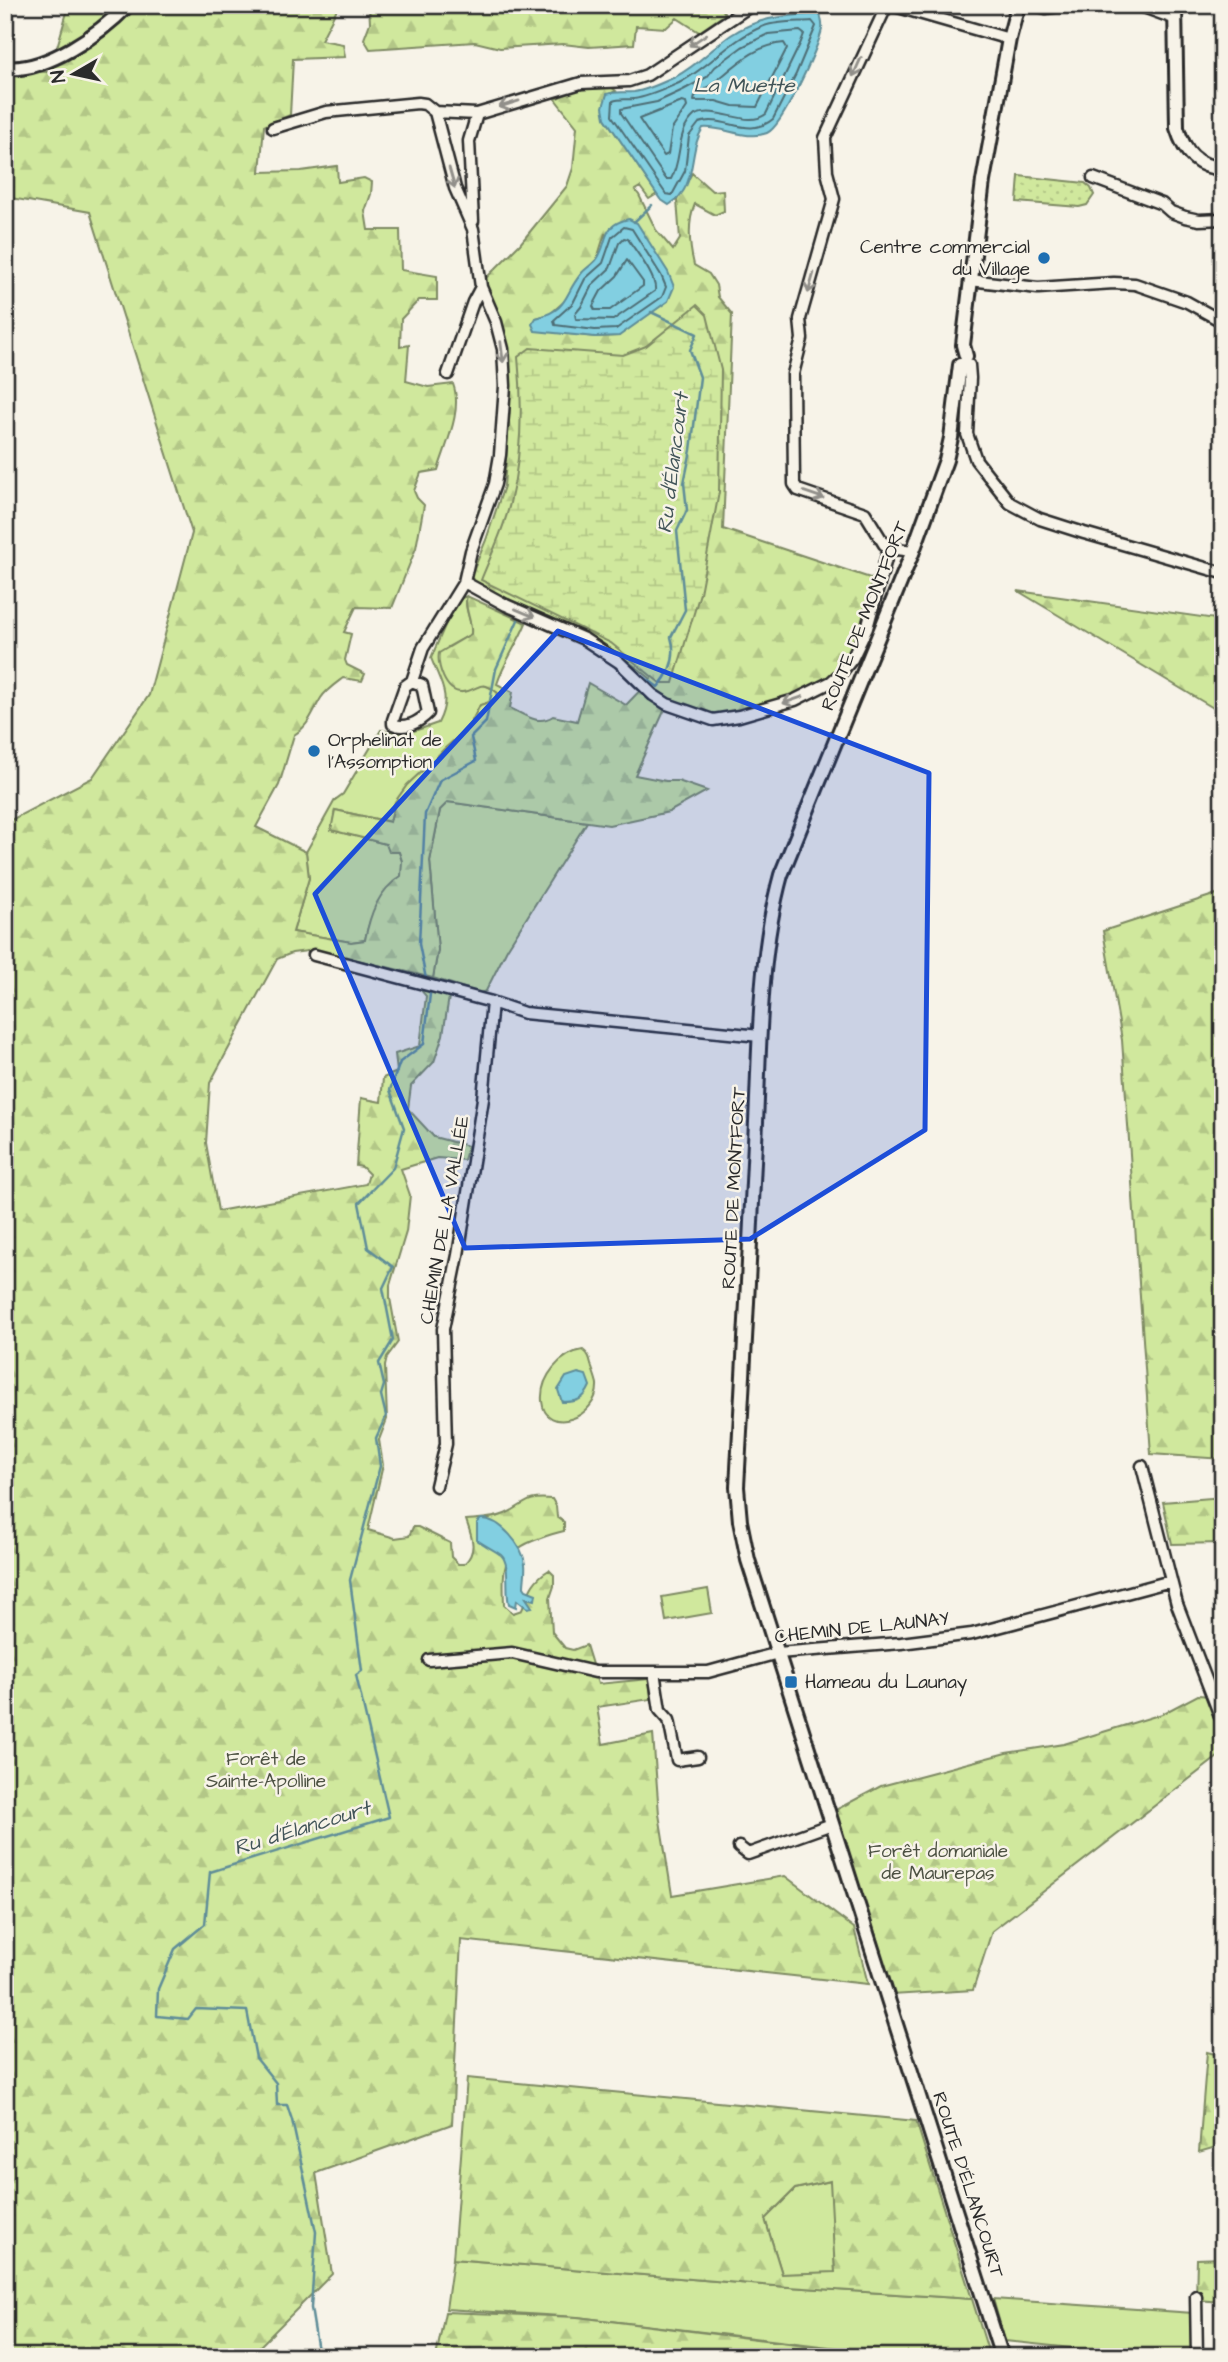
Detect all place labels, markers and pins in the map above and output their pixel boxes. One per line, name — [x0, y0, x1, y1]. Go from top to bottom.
place label: Centre commercial du Village — [860, 234, 1030, 284]
marker: Centre commercial du Village — [1036, 250, 1052, 266]
place label: Orphelinat de l'Assomption — [328, 727, 442, 776]
marker: Orphelinat de l'Assomption — [306, 743, 322, 759]
place label: Hameau du Launay — [805, 1669, 968, 1697]
marker: Hameau du Launay — [783, 1674, 799, 1690]

